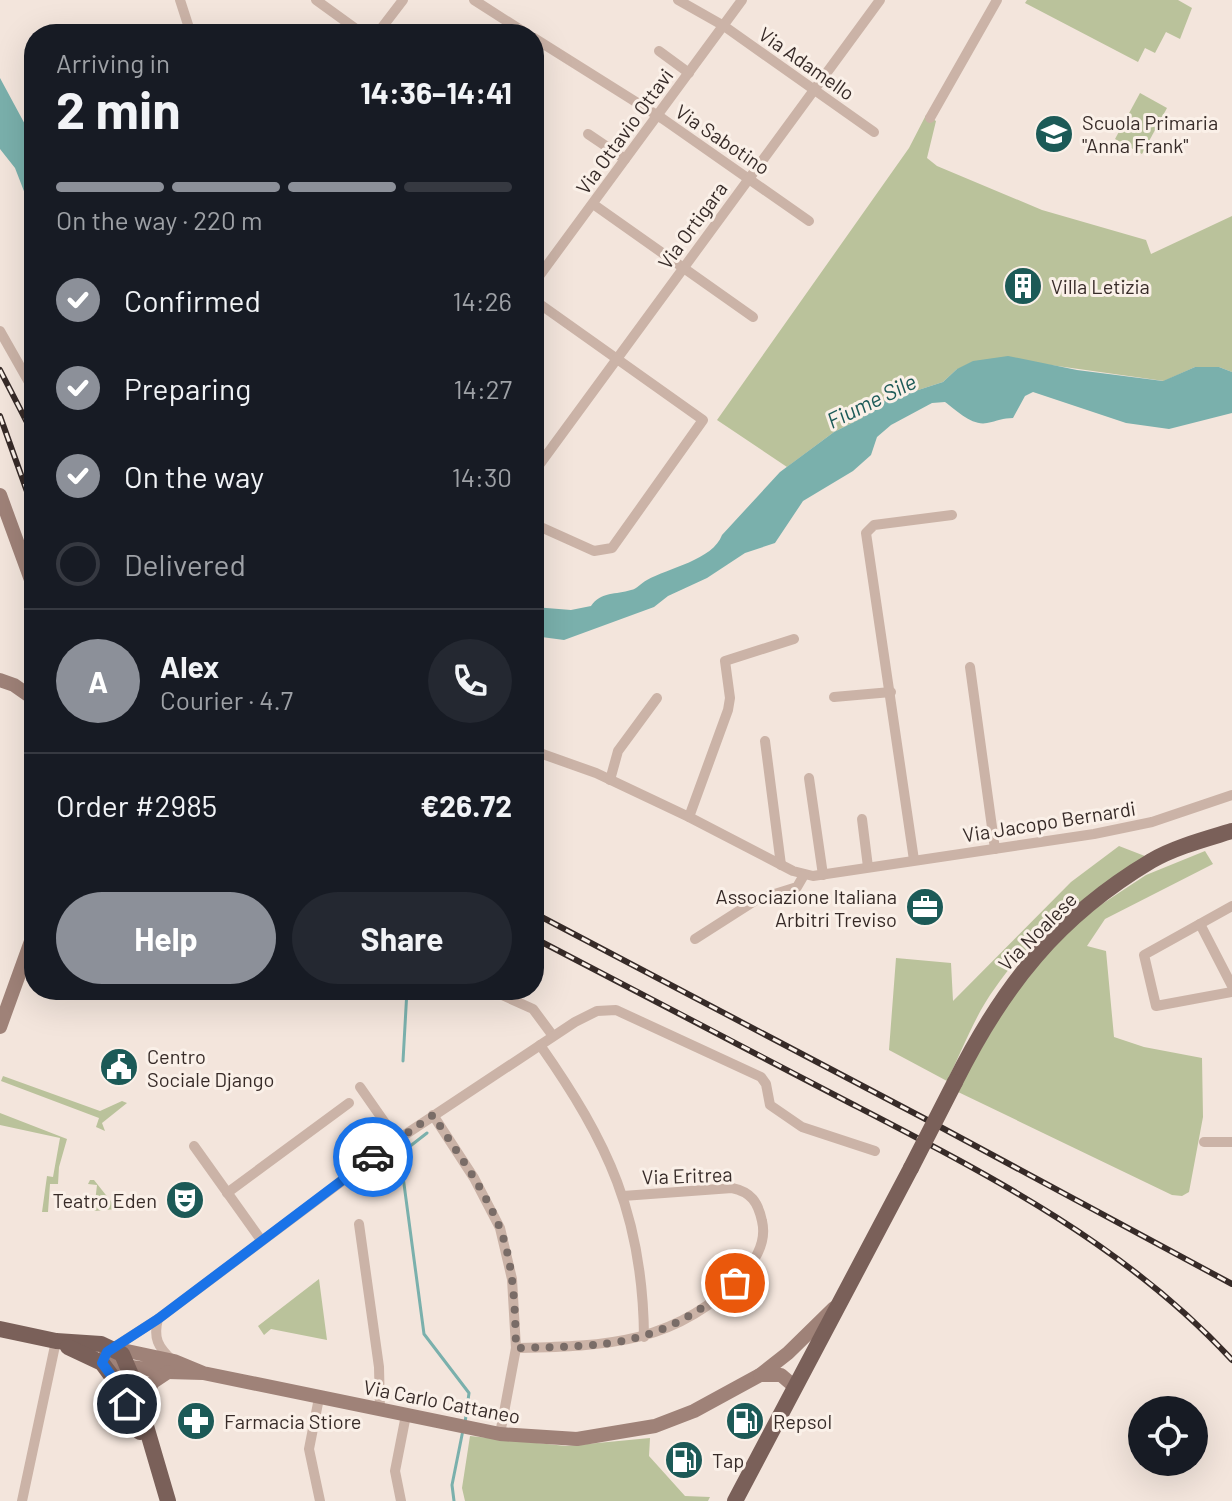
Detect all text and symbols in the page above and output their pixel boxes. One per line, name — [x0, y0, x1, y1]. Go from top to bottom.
street label: Via Adamello — [755, 21, 859, 105]
text: Arriving in — [56, 47, 170, 78]
street label: Via Ottavio Ottavi — [570, 64, 678, 198]
text: 14:36–14:41 — [360, 74, 512, 110]
text: 2 min — [56, 77, 181, 139]
street label: Via Sabotino — [671, 99, 775, 179]
place label: Scuola Primaria "Anna Frank" — [1082, 110, 1218, 157]
school or university icon: Scuola Primaria "Anna Frank" — [1033, 113, 1075, 155]
street label: Via Ortigara — [652, 177, 732, 273]
text: On the way · 220 m — [56, 204, 262, 235]
building icon: Villa Letizia — [1002, 265, 1044, 307]
place label: Villa Letizia — [1051, 274, 1150, 298]
icon: check — [56, 278, 100, 322]
text: Confirmed — [124, 282, 261, 318]
text: 14:26 — [452, 285, 512, 316]
icon: check — [56, 366, 100, 410]
water label: Fiume Sile — [822, 367, 920, 433]
text: Preparing — [124, 370, 251, 406]
text: 14:27 — [454, 373, 512, 404]
icon: check — [56, 454, 100, 498]
text: On the way — [124, 458, 264, 494]
text: 14:30 — [452, 461, 512, 492]
text: Delivered — [124, 546, 246, 582]
button: phone — [428, 639, 512, 723]
text: Alex — [160, 648, 219, 684]
text: A — [88, 663, 108, 699]
text: Courier · 4.7 — [160, 684, 293, 715]
text: Order #2985 — [56, 787, 217, 823]
text: €26.72 — [420, 787, 512, 823]
street label: Via Jacopo Bernardi — [961, 795, 1137, 847]
place label: Associazione Italiana Arbitri Treviso — [716, 884, 897, 931]
office icon: Associazione Italiana Arbitri Treviso — [904, 886, 946, 928]
street label: Via Noalese — [993, 887, 1081, 975]
button: Help — [56, 892, 276, 984]
button: Share — [292, 892, 512, 984]
place label: Centro Sociale Django — [147, 1044, 274, 1091]
public building icon: Centro Sociale Django — [98, 1046, 140, 1088]
courier — [333, 1117, 413, 1197]
icon: car — [351, 1135, 395, 1179]
street label: Via Eritrea — [641, 1161, 733, 1189]
theatre icon: Teatro Eden — [164, 1179, 206, 1221]
place label: Teatro Eden — [53, 1188, 157, 1212]
pin — [701, 1249, 769, 1317]
icon: bag — [713, 1261, 757, 1305]
pin — [93, 1370, 161, 1438]
street label: Via Carlo Cattaneo — [362, 1374, 522, 1428]
icon: home — [105, 1382, 149, 1426]
map controls — [1128, 1396, 1208, 1476]
button: locate — [1128, 1396, 1208, 1476]
pharmacy icon: Farmacia Stiore — [175, 1400, 217, 1442]
fuel station icon: Repsol — [724, 1400, 766, 1442]
place label: Farmacia Stiore — [224, 1409, 362, 1433]
place label: Repsol — [773, 1409, 832, 1433]
fuel station icon: Tap — [663, 1439, 705, 1481]
place label: Tap — [712, 1448, 744, 1472]

